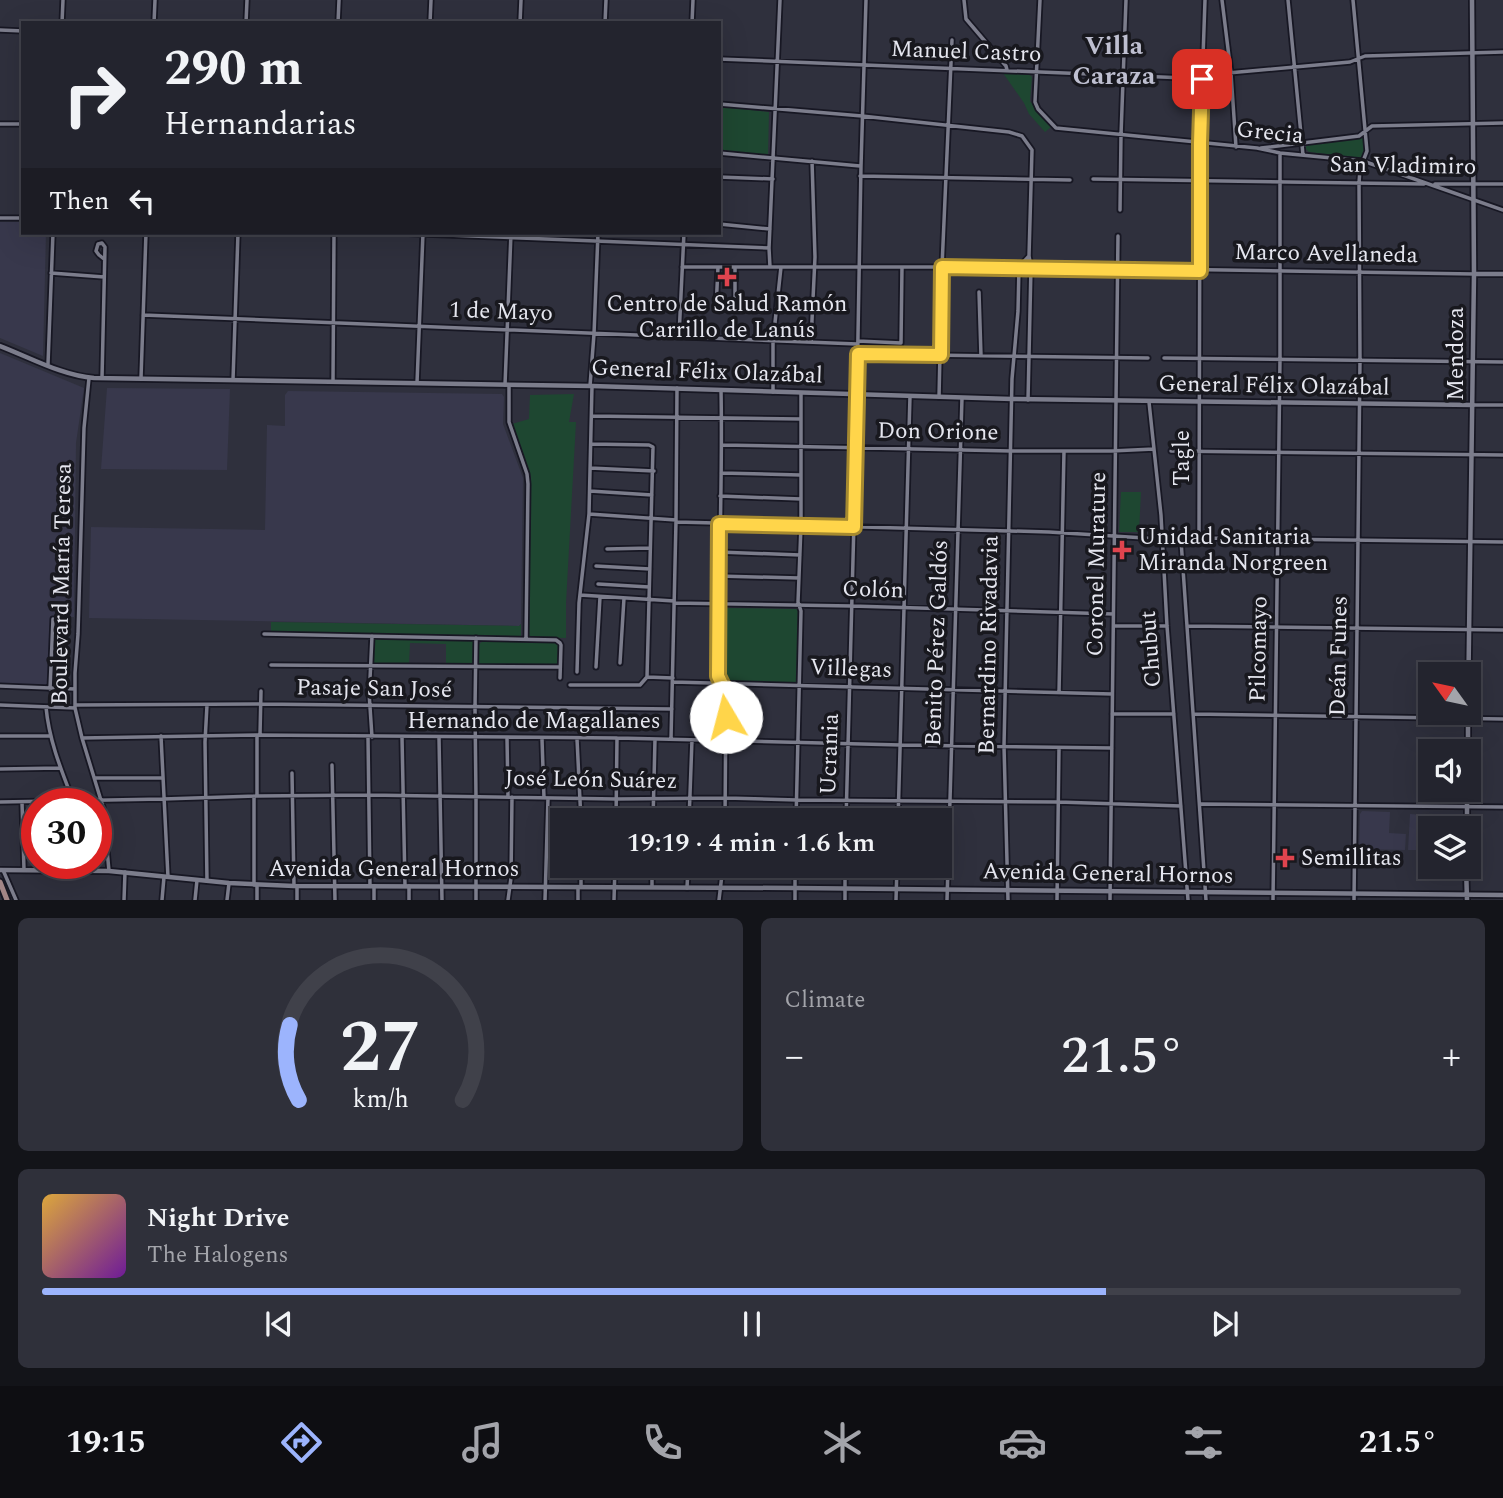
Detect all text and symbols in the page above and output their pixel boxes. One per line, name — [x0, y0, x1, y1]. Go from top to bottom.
district label: Villa Caraza — [1073, 26, 1156, 96]
text: 290 m — [164, 32, 303, 107]
street label: Manuel Castro — [890, 32, 1042, 72]
icon: right — [49, 49, 140, 140]
pin — [1172, 49, 1232, 109]
icon: arrive — [1183, 60, 1221, 98]
text: Hernandarias — [164, 100, 357, 149]
street label: Grecia — [1235, 112, 1305, 154]
street label: San Vladimiro — [1329, 147, 1477, 185]
text: Then — [49, 181, 109, 221]
icon: left — [123, 182, 161, 220]
street label: Marco Avellaneda — [1234, 235, 1418, 273]
marker: Centro de Salud Ramón Carrillo de Lanús — [717, 267, 737, 287]
place label: Centro de Salud Ramón Carrillo de Lanús — [607, 287, 847, 348]
street label: 1 de Mayo — [449, 293, 553, 331]
street label: Mendoza — [1439, 307, 1474, 401]
street label: General Félix Olazábal — [591, 350, 823, 394]
street label: General Félix Olazábal — [1158, 366, 1390, 406]
street label: Don Orione — [877, 413, 999, 451]
street label: Tagle — [1165, 430, 1200, 486]
street label: Boulevard María Teresa — [42, 463, 82, 705]
street label: Coronel Murature — [1078, 471, 1116, 657]
place label: Unidad Sanitaria Miranda Norgreen — [1138, 520, 1328, 581]
street label: Bernardino Rivadavia — [970, 535, 1008, 755]
street label: Benito Pérez Galdós — [916, 539, 958, 747]
marker: Unidad Sanitaria Miranda Norgreen — [1112, 540, 1132, 560]
street label: Colón — [842, 571, 904, 609]
street label: Deán Funes — [1320, 595, 1358, 717]
street label: Pilcomayo — [1241, 596, 1277, 702]
street label: Chubut — [1131, 609, 1171, 689]
street label: Villegas — [809, 650, 893, 688]
north arrow — [1418, 662, 1480, 724]
map controls — [1418, 662, 1481, 879]
street label: Pasaje San José — [296, 670, 452, 708]
position arrow — [689, 680, 763, 754]
street label: Hernando de Magallanes — [407, 704, 661, 739]
street label: Ucrania — [811, 713, 849, 795]
button: sound — [1418, 739, 1481, 802]
street label: José León Suárez — [504, 761, 678, 799]
speed limit sign: 30 — [21, 788, 112, 879]
button: layers — [1418, 816, 1481, 879]
text: 19:19 · 4 min · 1.6 km — [627, 823, 875, 863]
place label: Semillitas — [1301, 841, 1402, 876]
marker: Semillitas — [1275, 848, 1295, 868]
street label: Avenida General Hornos — [268, 852, 520, 887]
street label: Avenida General Hornos — [982, 854, 1234, 894]
text: Climate — [785, 983, 865, 1018]
text: 27 — [339, 994, 421, 1105]
text: 21.5° — [1061, 1017, 1184, 1096]
text: − — [785, 1028, 804, 1086]
text: + — [1442, 1028, 1461, 1086]
text: km/h — [352, 1081, 408, 1119]
text: Night Drive — [147, 1198, 289, 1238]
text: The Halogens — [147, 1238, 289, 1273]
icon: previous — [260, 1305, 298, 1343]
icon: pause — [733, 1305, 771, 1343]
icon: next — [1206, 1305, 1244, 1343]
text: 19:15 — [66, 1418, 146, 1467]
icon: directions — [277, 1418, 326, 1467]
icon: music — [458, 1418, 507, 1467]
icon: phone — [638, 1418, 687, 1467]
icon: climate — [818, 1418, 867, 1467]
icon: car — [998, 1418, 1047, 1467]
icon: filters — [1179, 1418, 1228, 1467]
text: 21.5° — [1359, 1418, 1437, 1467]

